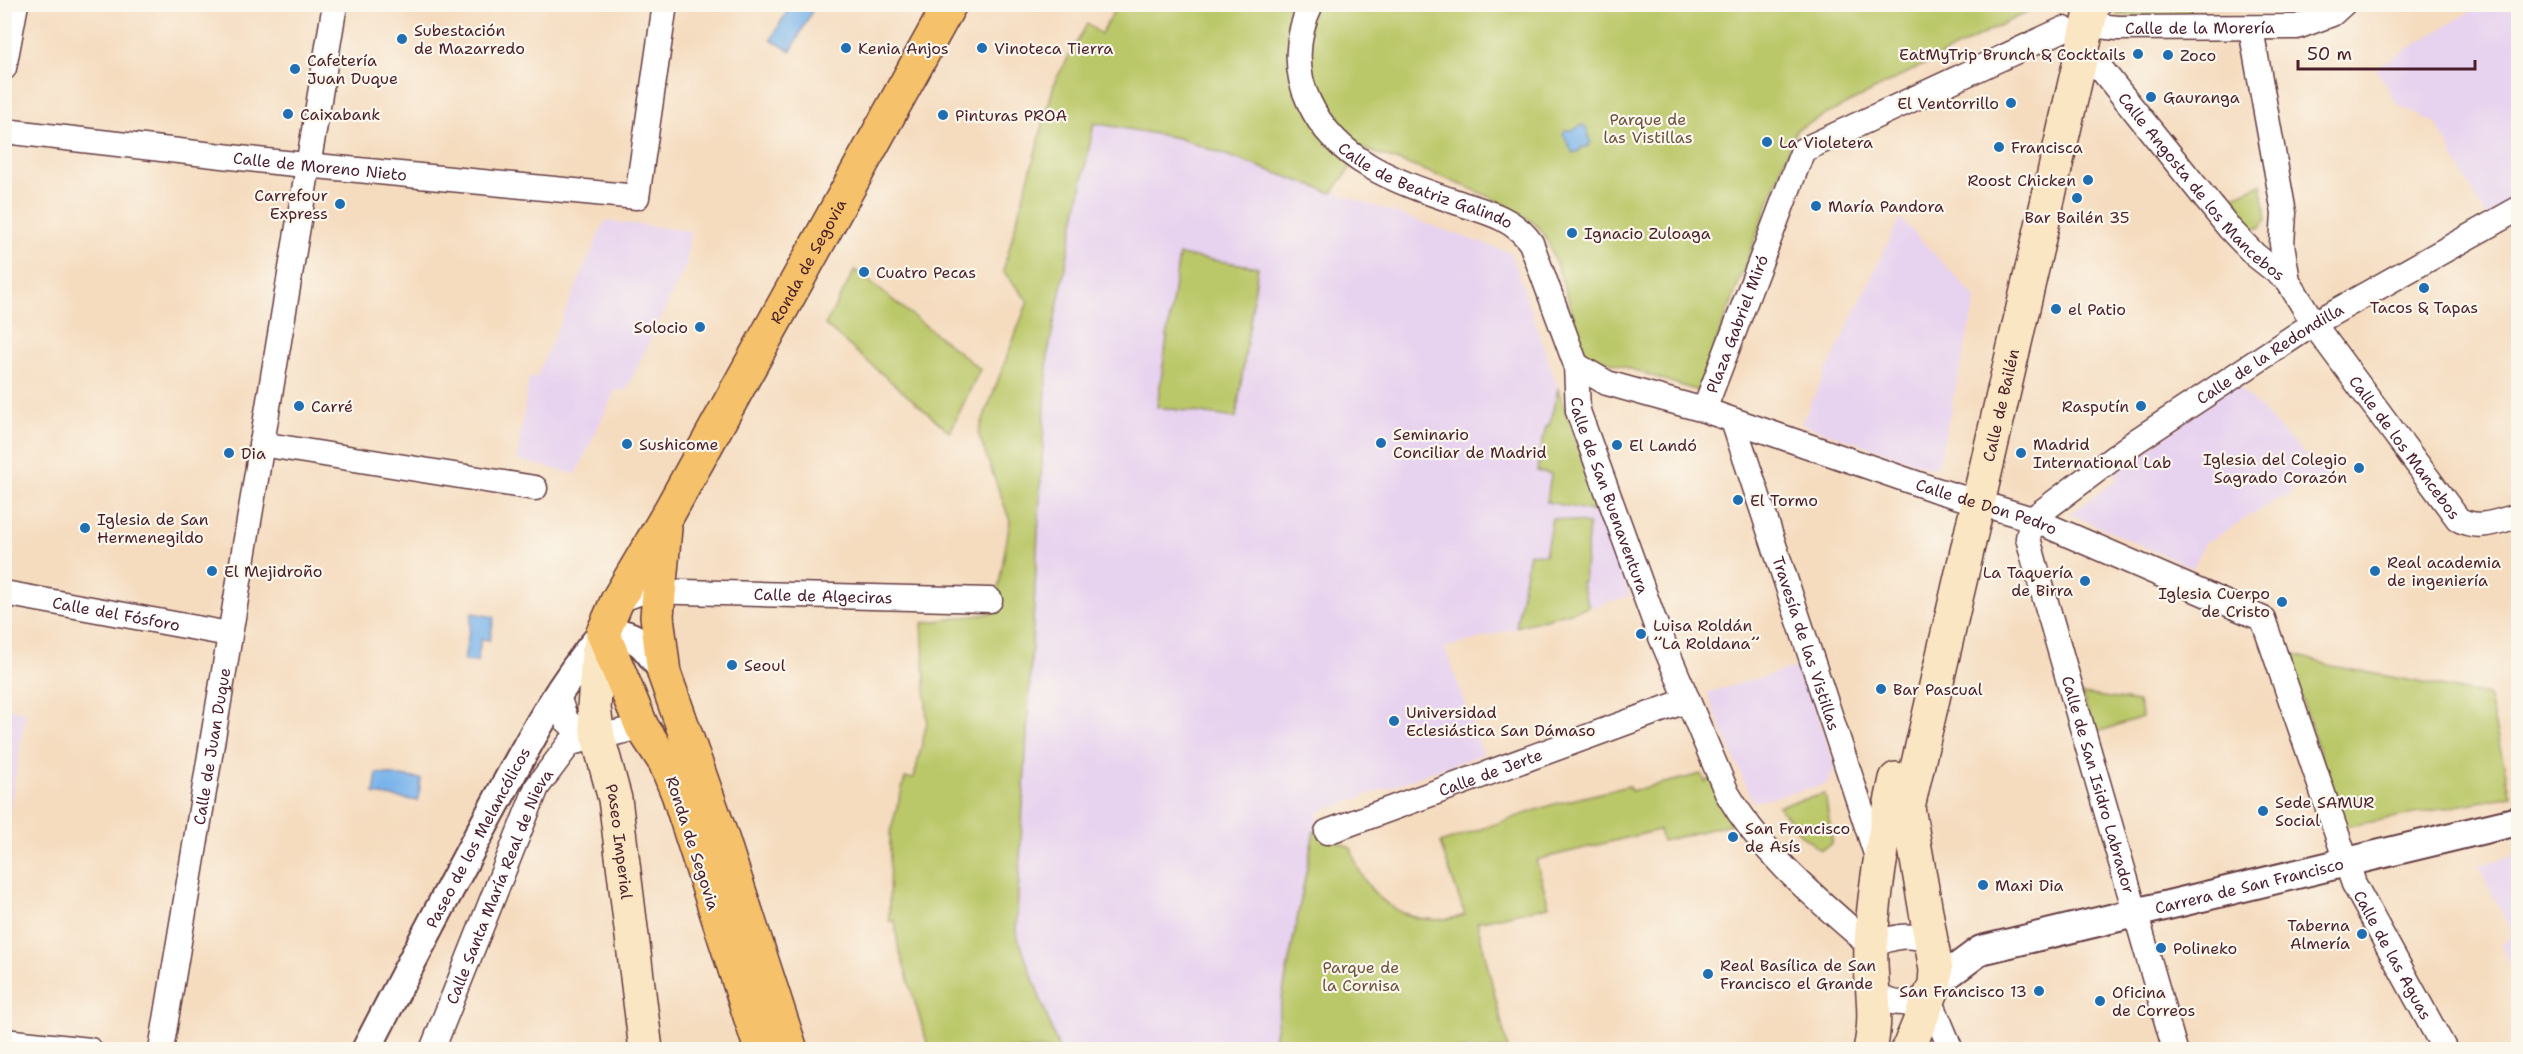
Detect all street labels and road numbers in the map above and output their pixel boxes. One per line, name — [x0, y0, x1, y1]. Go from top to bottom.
street label: Calle de la Morería — [2125, 17, 2275, 39]
street label: Calle Angosta de los Mancebos — [2113, 88, 2289, 286]
street label: Calle de Beatriz Galindo — [1333, 138, 1517, 233]
street label: Calle de Moreno Nieto — [232, 147, 408, 186]
street label: Ronda de Segovia — [765, 195, 851, 328]
street label: Plaza Gabriel Miró — [1701, 252, 1773, 396]
street label: Calle de la Redondilla — [2193, 299, 2348, 409]
street label: Calle de Bailén — [1978, 347, 2024, 464]
street label: Calle de los Mancebos — [2344, 371, 2465, 524]
street label: Calle de San Buenaventura — [1566, 397, 1654, 597]
street label: Calle de Don Pedro — [1913, 474, 2060, 540]
street label: Travesía de las Vistillas — [1767, 553, 1845, 733]
street label: Calle de Algeciras — [753, 584, 893, 608]
street label: Calle del Fósforo — [51, 592, 182, 636]
street label: Calle de Juan Duque — [189, 666, 235, 826]
street label: Calle de San Isidro Labrador — [2057, 674, 2139, 896]
street label: Paseo de los Melancólicos — [421, 743, 535, 932]
street label: Calle de Jerte — [1436, 744, 1545, 801]
street label: Calle Santa María Real de Nieva — [441, 765, 558, 1007]
street label: Ronda de Segovia — [661, 774, 724, 913]
street label: Paseo Imperial — [600, 782, 637, 901]
street label: Carrera de San Francisco — [2153, 853, 2346, 919]
street label: Calle de las Aguas — [2349, 887, 2436, 1024]

